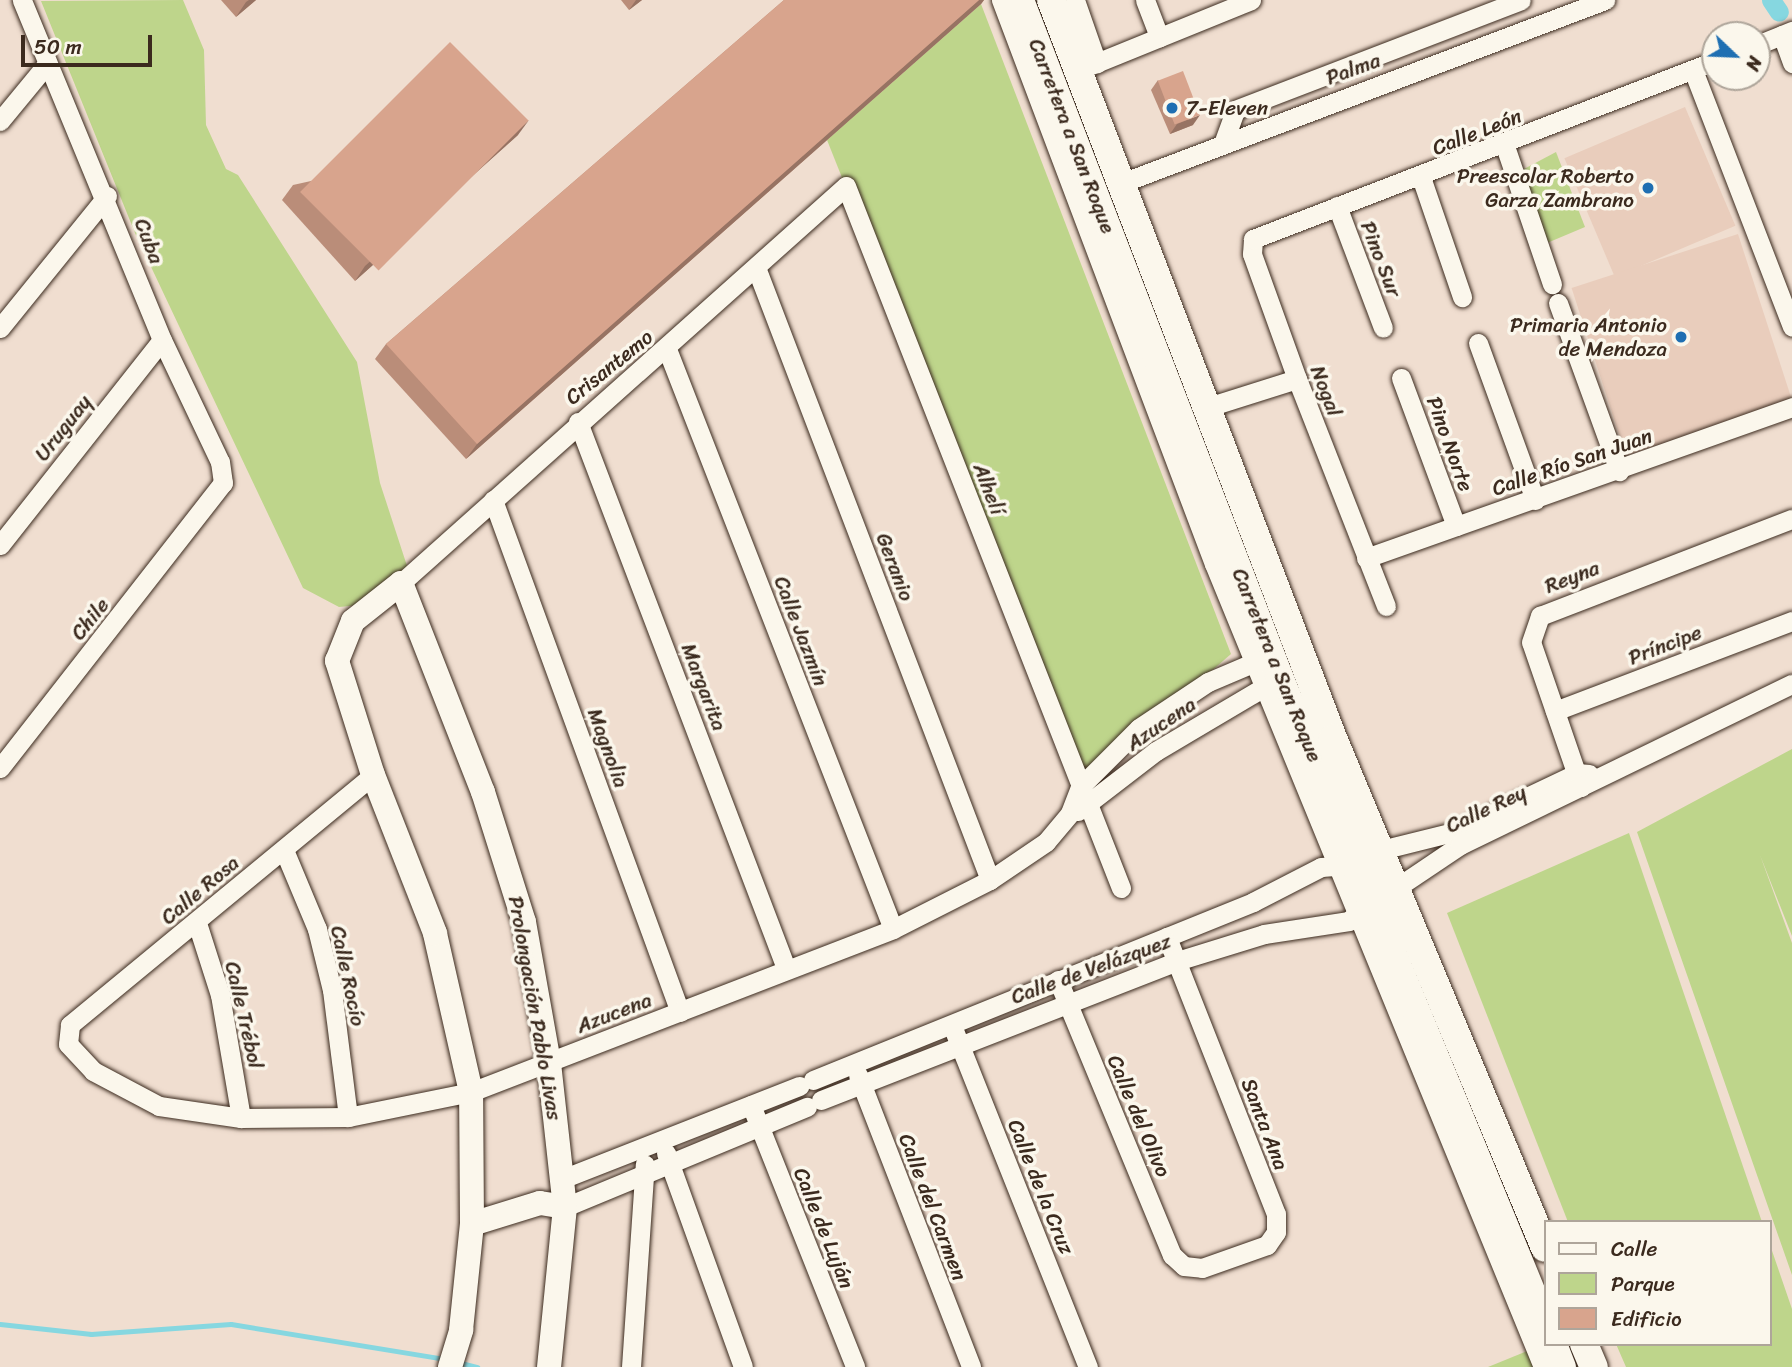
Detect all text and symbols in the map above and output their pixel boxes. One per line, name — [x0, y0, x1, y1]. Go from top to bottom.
scale bar — [24, 21, 156, 65]
north arrow — [1701, 21, 1771, 91]
text: 50 m — [34, 28, 82, 66]
street label: Carretera a San Roque — [1023, 35, 1121, 237]
street label: Palma — [1322, 48, 1384, 90]
text: N — [1736, 51, 1772, 76]
place label: 7-Eleven — [1186, 95, 1268, 121]
marker: 7-Eleven — [1164, 100, 1180, 116]
street label: Calle León — [1428, 103, 1526, 161]
place label: Preescolar Roberto Garza Zambrano — [1457, 163, 1634, 213]
marker: Preescolar Roberto Garza Zambrano — [1640, 180, 1656, 196]
street label: Cuba — [129, 215, 169, 267]
street label: Pino Sur — [1355, 218, 1407, 300]
place label: Primaria Antonio de Mendoza — [1510, 312, 1667, 362]
street label: Crisantemo — [560, 324, 658, 410]
marker: Primaria Antonio de Mendoza — [1673, 329, 1689, 345]
street label: Nogal — [1305, 362, 1347, 420]
street label: Uruguay — [29, 390, 97, 466]
street label: Pino Norte — [1421, 393, 1479, 495]
street label: Calle Río San Juan — [1488, 422, 1656, 502]
street label: Alhelí — [968, 460, 1010, 518]
street label: Geranio — [871, 529, 919, 605]
street label: Reyna — [1541, 555, 1603, 599]
street label: Carretera a San Roque — [1227, 565, 1327, 765]
street label: Calle Jazmín — [769, 573, 833, 689]
street label: Chile — [66, 593, 114, 645]
street label: Príncipe — [1625, 620, 1705, 670]
street label: Margarita — [676, 640, 732, 734]
street label: Azucena — [1122, 692, 1200, 756]
street label: Magnolia — [582, 705, 634, 791]
street label: Calle Rey — [1442, 779, 1530, 839]
street label: Calle Rosa — [155, 850, 245, 930]
street label: Prolongación Pablo Livas — [503, 894, 567, 1122]
street label: Calle Rocío — [325, 923, 371, 1029]
street label: Calle de Velázquez — [1007, 928, 1175, 1010]
street label: Calle Trébol — [219, 959, 269, 1071]
street label: Azucena — [573, 987, 655, 1039]
street label: Calle del Olivo — [1102, 1051, 1176, 1181]
street label: Santa Ana — [1236, 1075, 1294, 1173]
street label: Calle de la Cruz — [1002, 1115, 1080, 1259]
street label: Calle del Carmen — [893, 1130, 973, 1284]
street label: Calle de Luján — [788, 1164, 860, 1292]
legend — [1544, 1220, 1771, 1346]
text: Calle — [1611, 1230, 1657, 1268]
text: Parque — [1611, 1265, 1675, 1303]
text: Edificio — [1611, 1300, 1682, 1338]

